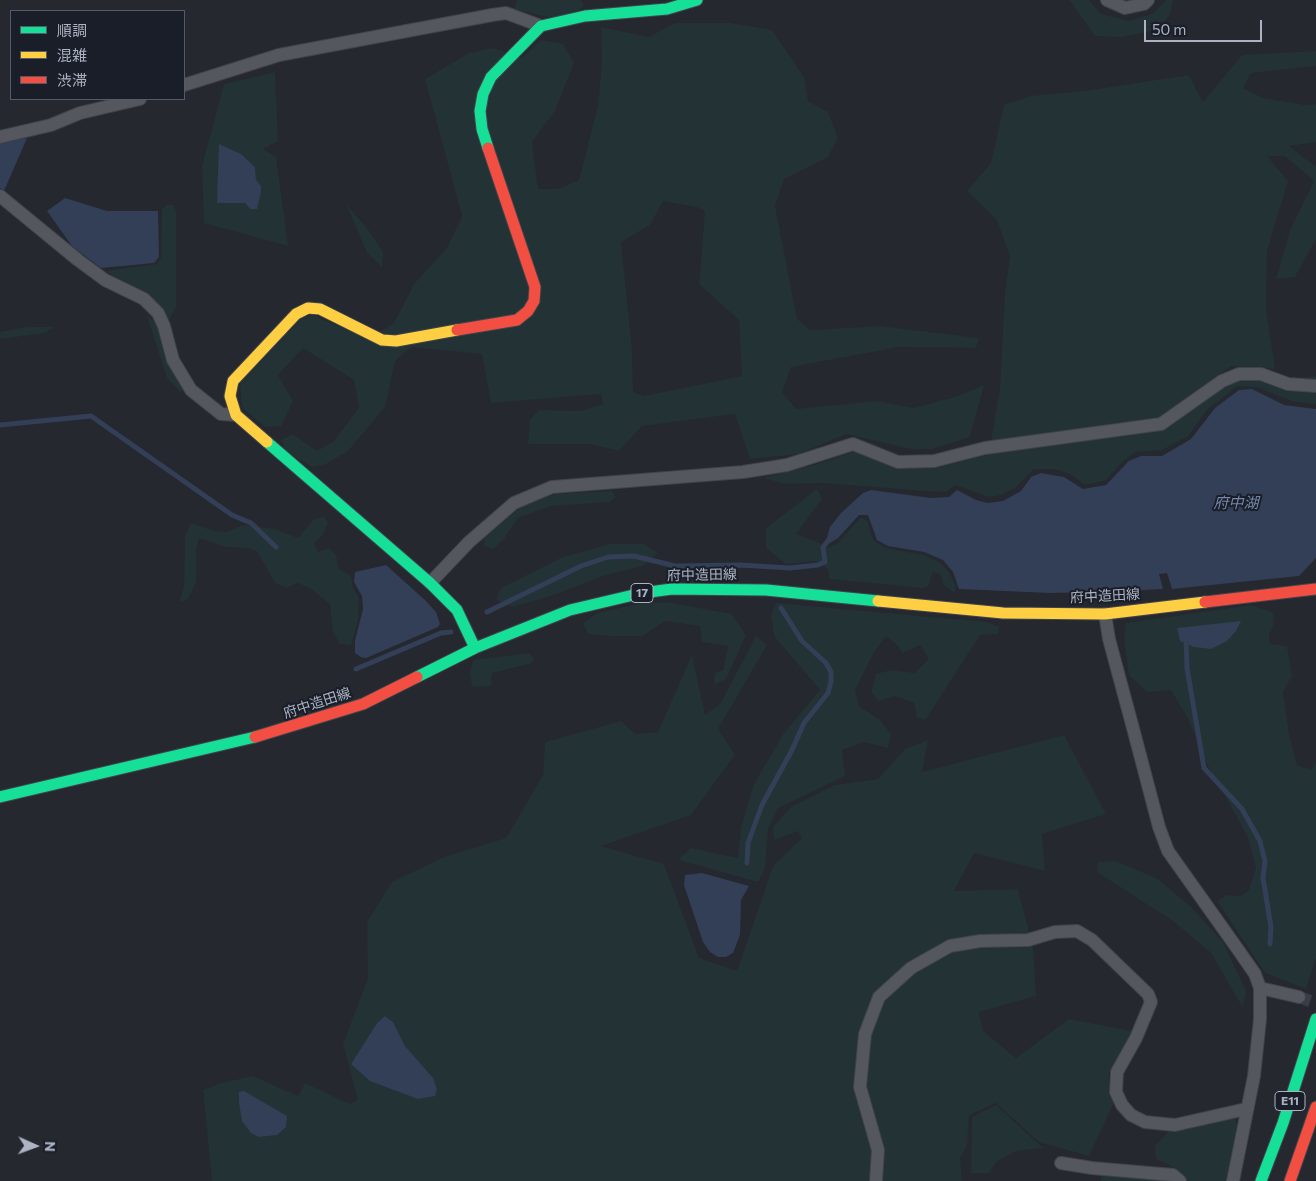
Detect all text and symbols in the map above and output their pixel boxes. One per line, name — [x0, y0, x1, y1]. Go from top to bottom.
legend — [10, 10, 185, 100]
scale bar — [1146, 10, 1264, 42]
text: 50 m — [1152, 20, 1186, 38]
text: 順調 — [57, 21, 87, 39]
text: 混雑 — [57, 46, 87, 64]
text: 渋滞 — [57, 71, 87, 89]
water label: 府中湖 — [1214, 494, 1258, 512]
street label: 府中造田線 — [667, 566, 737, 584]
road number: 17 — [631, 584, 653, 602]
street label: 府中造田線 — [1070, 586, 1140, 606]
street label: 府中造田線 — [281, 684, 353, 722]
road number: E11 — [1275, 1092, 1305, 1110]
north arrow — [10, 1121, 60, 1171]
text: N — [42, 1141, 59, 1152]

